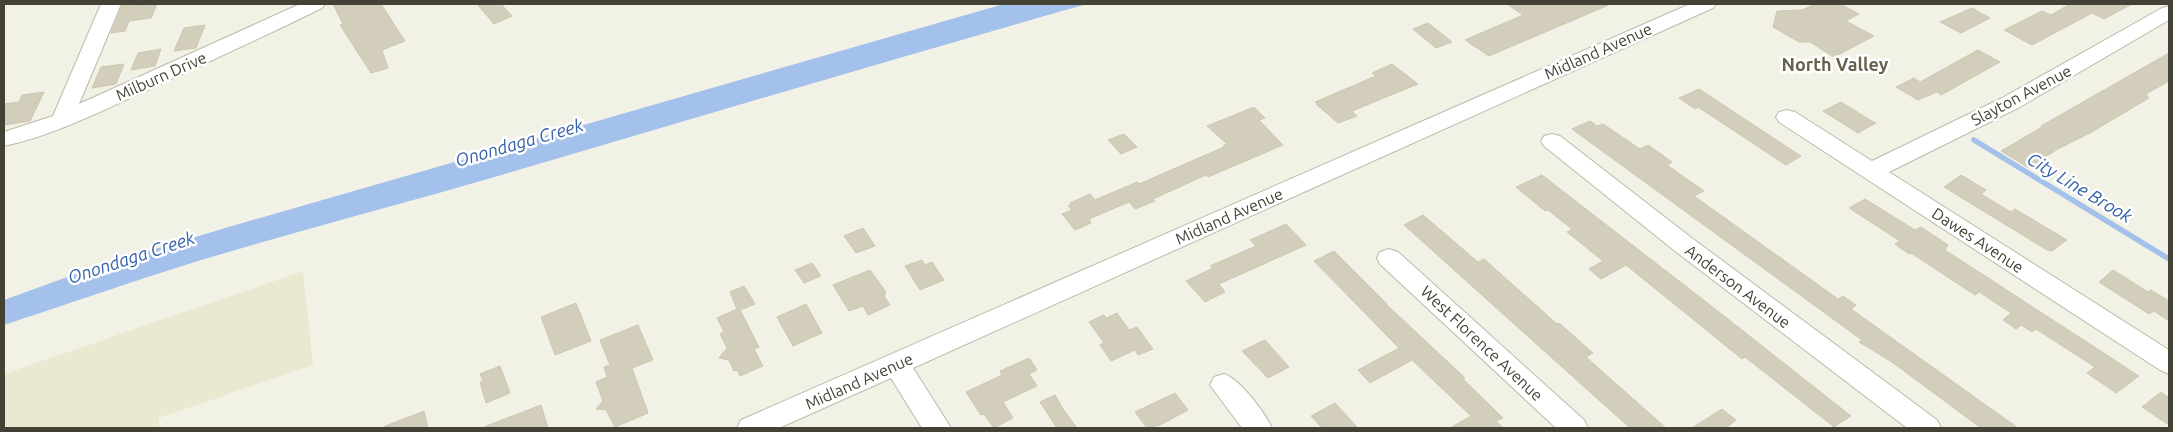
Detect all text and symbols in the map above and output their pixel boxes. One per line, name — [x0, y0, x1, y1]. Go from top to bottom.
street label: Midland Avenue — [1542, 19, 1654, 83]
street label: Milburn Drive — [113, 48, 209, 104]
district label: North Valley — [1782, 54, 1889, 74]
street label: Slayton Avenue — [1968, 61, 2074, 129]
water label: Onondaga Creek — [453, 114, 586, 170]
water label: City Line Brook — [2024, 148, 2137, 227]
street label: Midland Avenue — [1173, 184, 1285, 248]
street label: Dawes Avenue — [1929, 204, 2027, 276]
water label: Onondaga Creek — [65, 227, 198, 287]
street label: Anderson Avenue — [1682, 241, 1794, 331]
street label: West Florence Avenue — [1417, 282, 1547, 404]
street label: Midland Avenue — [803, 349, 915, 413]

